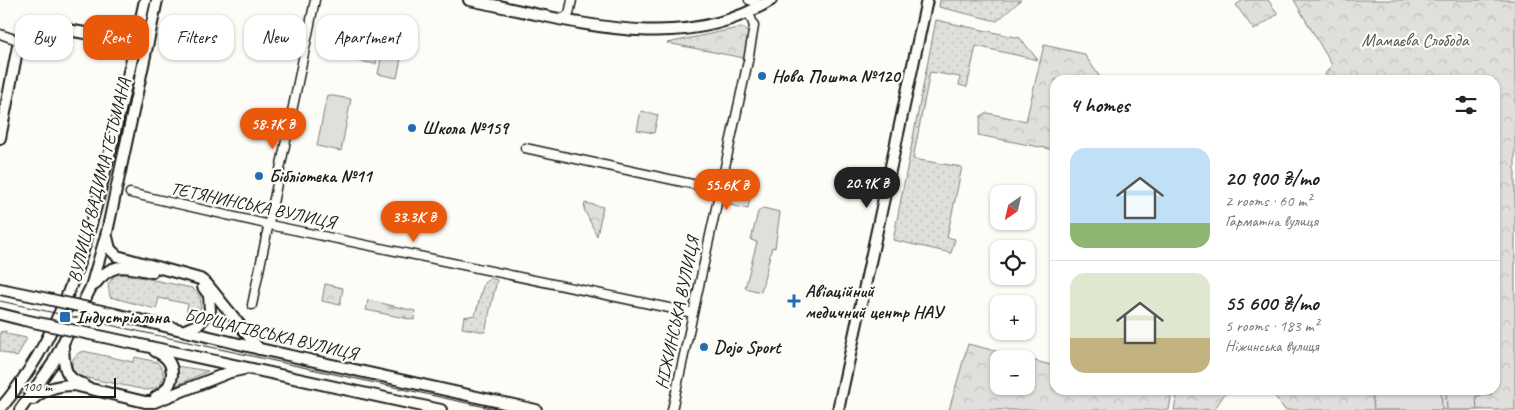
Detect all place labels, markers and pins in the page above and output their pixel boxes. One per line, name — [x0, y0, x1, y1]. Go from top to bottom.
place label: Нова Пошта №120 — [772, 65, 901, 87]
marker: Нова Пошта №120 — [756, 70, 768, 82]
pin: 58.7K ₴ — [227, 108, 319, 150]
place label: Школа №159 — [422, 117, 510, 139]
marker: Школа №159 — [406, 122, 418, 134]
place label: Бібліотека №11 — [269, 165, 373, 187]
pin: 20.9K ₴ — [821, 166, 913, 209]
pin: 55.6K ₴ — [681, 168, 773, 211]
marker: Бібліотека №11 — [253, 170, 265, 182]
pin: 33.3K ₴ — [368, 200, 460, 243]
place label: Авіаційний медичний центр НАУ — [805, 280, 946, 323]
marker: Авіаційний медичний центр НАУ — [787, 294, 801, 308]
place label: Індустріальна — [76, 306, 170, 328]
marker: Індустріальна — [58, 310, 72, 324]
place label: Dojo Sport — [714, 336, 783, 358]
marker: Dojo Sport — [698, 341, 710, 353]

